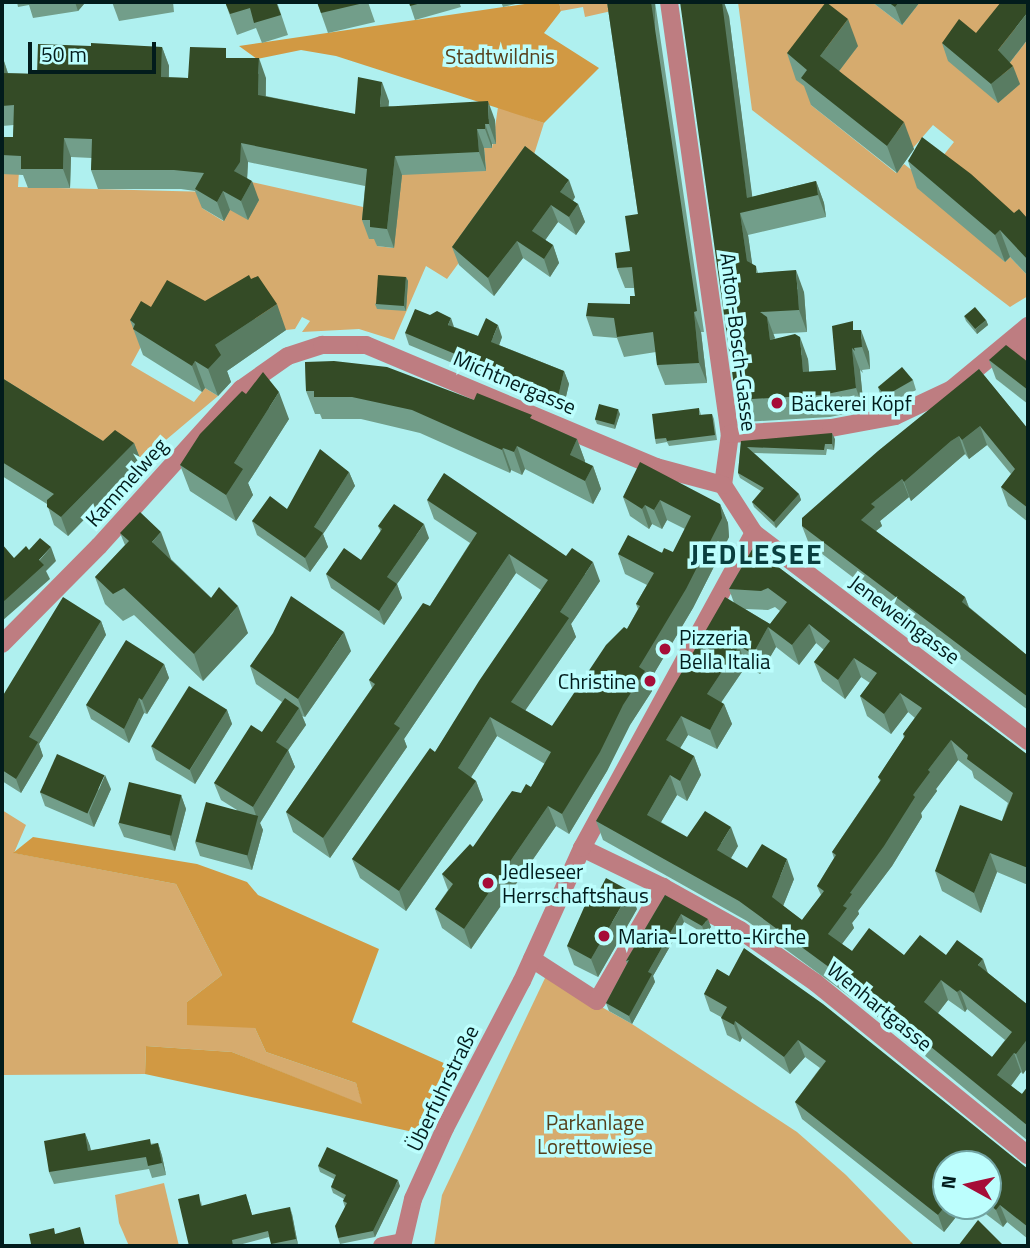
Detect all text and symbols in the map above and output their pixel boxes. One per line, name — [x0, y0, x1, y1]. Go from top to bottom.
scale bar — [32, 28, 159, 72]
text: 50 m — [41, 38, 87, 70]
park label: Stadtwildnis — [445, 43, 555, 69]
street label: Anton-Bosch-Gasse — [716, 251, 762, 433]
street label: Michtnergasse — [450, 345, 580, 419]
place label: Bäckerei Köpf — [791, 390, 912, 416]
marker: Bäckerei Köpf — [769, 395, 785, 411]
street label: Kammelweg — [80, 433, 172, 531]
district label: JEDLESEE — [692, 537, 822, 571]
street label: Jeneweingasse — [845, 569, 965, 669]
place label: Pizzeria Bella Italia — [679, 624, 770, 674]
marker: Pizzeria Bella Italia — [657, 641, 673, 657]
place label: Christine — [558, 668, 636, 694]
marker: Christine — [642, 673, 658, 689]
place label: Jedleseer Herrschaftshaus — [502, 858, 649, 908]
marker: Jedleseer Herrschaftshaus — [480, 875, 496, 891]
place label: Maria-Loretto-Kirche — [618, 923, 806, 949]
marker: Maria-Loretto-Kirche — [596, 928, 612, 944]
street label: Wenhartgasse — [822, 956, 938, 1056]
street label: Überfuhrstraße — [401, 1021, 483, 1155]
park label: Parkanlage Lorettowiese — [537, 1109, 653, 1159]
north arrow — [932, 1150, 1002, 1220]
text: N — [932, 1174, 963, 1191]

